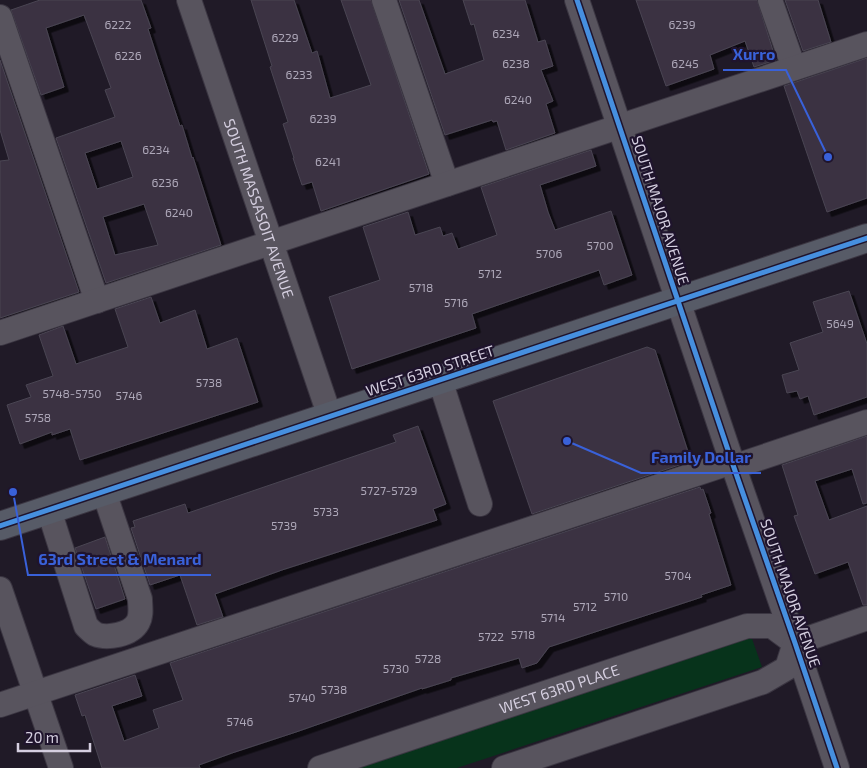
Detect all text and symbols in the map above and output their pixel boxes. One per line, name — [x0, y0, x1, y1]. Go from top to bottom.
house number: 6222 — [104, 17, 132, 31]
house number: 6239 — [668, 17, 696, 31]
house number: 6234 — [492, 26, 520, 40]
house number: 6229 — [271, 30, 299, 44]
callout: Xurro — [723, 39, 786, 70]
text: Xurro — [733, 44, 775, 63]
house number: 6226 — [114, 48, 142, 62]
house number: 6238 — [502, 56, 530, 70]
house number: 6245 — [671, 56, 699, 70]
house number: 6233 — [286, 67, 312, 81]
house number: 6240 — [504, 92, 532, 106]
house number: 6239 — [309, 111, 337, 125]
street label: SOUTH MASSASOIT AVENUE — [221, 116, 298, 301]
street label: SOUTH MAJOR AVENUE — [628, 133, 694, 287]
house number: 6234 — [142, 142, 170, 156]
house number: 6241 — [315, 154, 341, 168]
house number: 6236 — [151, 175, 179, 189]
house number: 6240 — [165, 205, 193, 219]
house number: 5700 — [586, 238, 614, 252]
house number: 5706 — [536, 246, 562, 260]
house number: 5712 — [478, 266, 502, 280]
house number: 5718 — [409, 280, 433, 294]
house number: 5716 — [444, 295, 468, 309]
house number: 5649 — [826, 316, 854, 330]
street label: WEST 63RD STREET — [363, 341, 497, 399]
house number: 5738 — [196, 375, 222, 389]
house number: 5748-5750 — [43, 386, 101, 400]
house number: 5746 — [116, 388, 143, 402]
house number: 5758 — [25, 410, 51, 424]
callout: Family Dollar — [641, 442, 761, 473]
text: Family Dollar — [651, 447, 751, 467]
house number: 5727-5729 — [361, 483, 418, 497]
house number: 5733 — [313, 504, 339, 518]
street label: SOUTH MAJOR AVENUE — [757, 516, 825, 670]
house number: 5739 — [271, 518, 297, 532]
callout: 63rd Street & Menard — [28, 544, 211, 575]
text: 63rd Street & Menard — [38, 549, 202, 568]
house number: 5704 — [664, 568, 692, 582]
house number: 5710 — [604, 589, 628, 603]
house number: 5712 — [573, 599, 597, 613]
house number: 5714 — [541, 610, 565, 624]
house number: 5718 — [511, 627, 535, 641]
house number: 5722 — [478, 629, 504, 643]
house number: 5728 — [415, 651, 441, 665]
street label: WEST 63RD PLACE — [497, 660, 621, 717]
house number: 5730 — [383, 661, 409, 675]
house number: 5738 — [321, 682, 347, 696]
house number: 5740 — [288, 690, 316, 704]
house number: 5746 — [227, 714, 254, 728]
scale bar — [18, 720, 90, 752]
text: 20 m — [25, 728, 59, 746]

